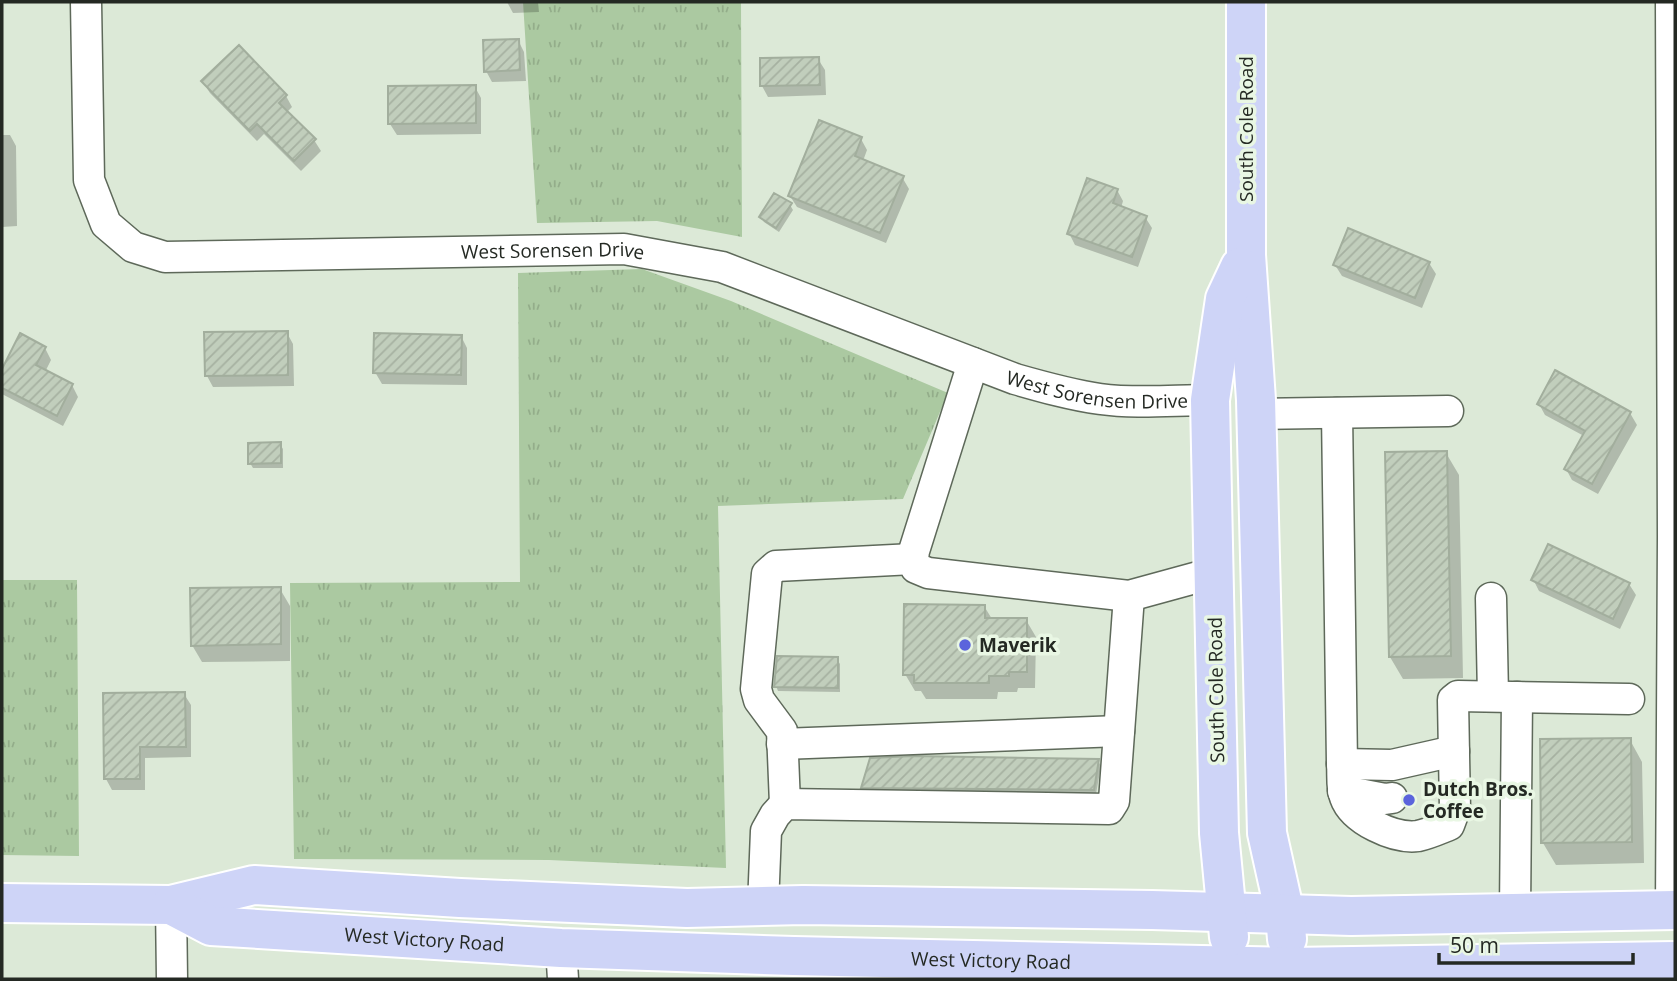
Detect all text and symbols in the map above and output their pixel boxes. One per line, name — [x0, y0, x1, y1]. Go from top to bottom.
street label: South Cole Road — [1233, 56, 1259, 202]
street label: West Sorensen Drive — [461, 236, 647, 266]
street label: West Sorensen Drive — [1003, 364, 1188, 415]
street label: South Cole Road — [1202, 617, 1230, 763]
place label: Maverik — [979, 632, 1057, 658]
marker: Maverik — [957, 637, 973, 653]
place label: Dutch Bros. Coffee — [1423, 776, 1533, 824]
marker: Dutch Bros. Coffee — [1401, 792, 1417, 808]
street label: West Victory Road — [344, 921, 505, 957]
scale bar — [1439, 922, 1633, 966]
text: 50 m — [1450, 931, 1499, 959]
street label: West Victory Road — [911, 946, 1071, 975]

